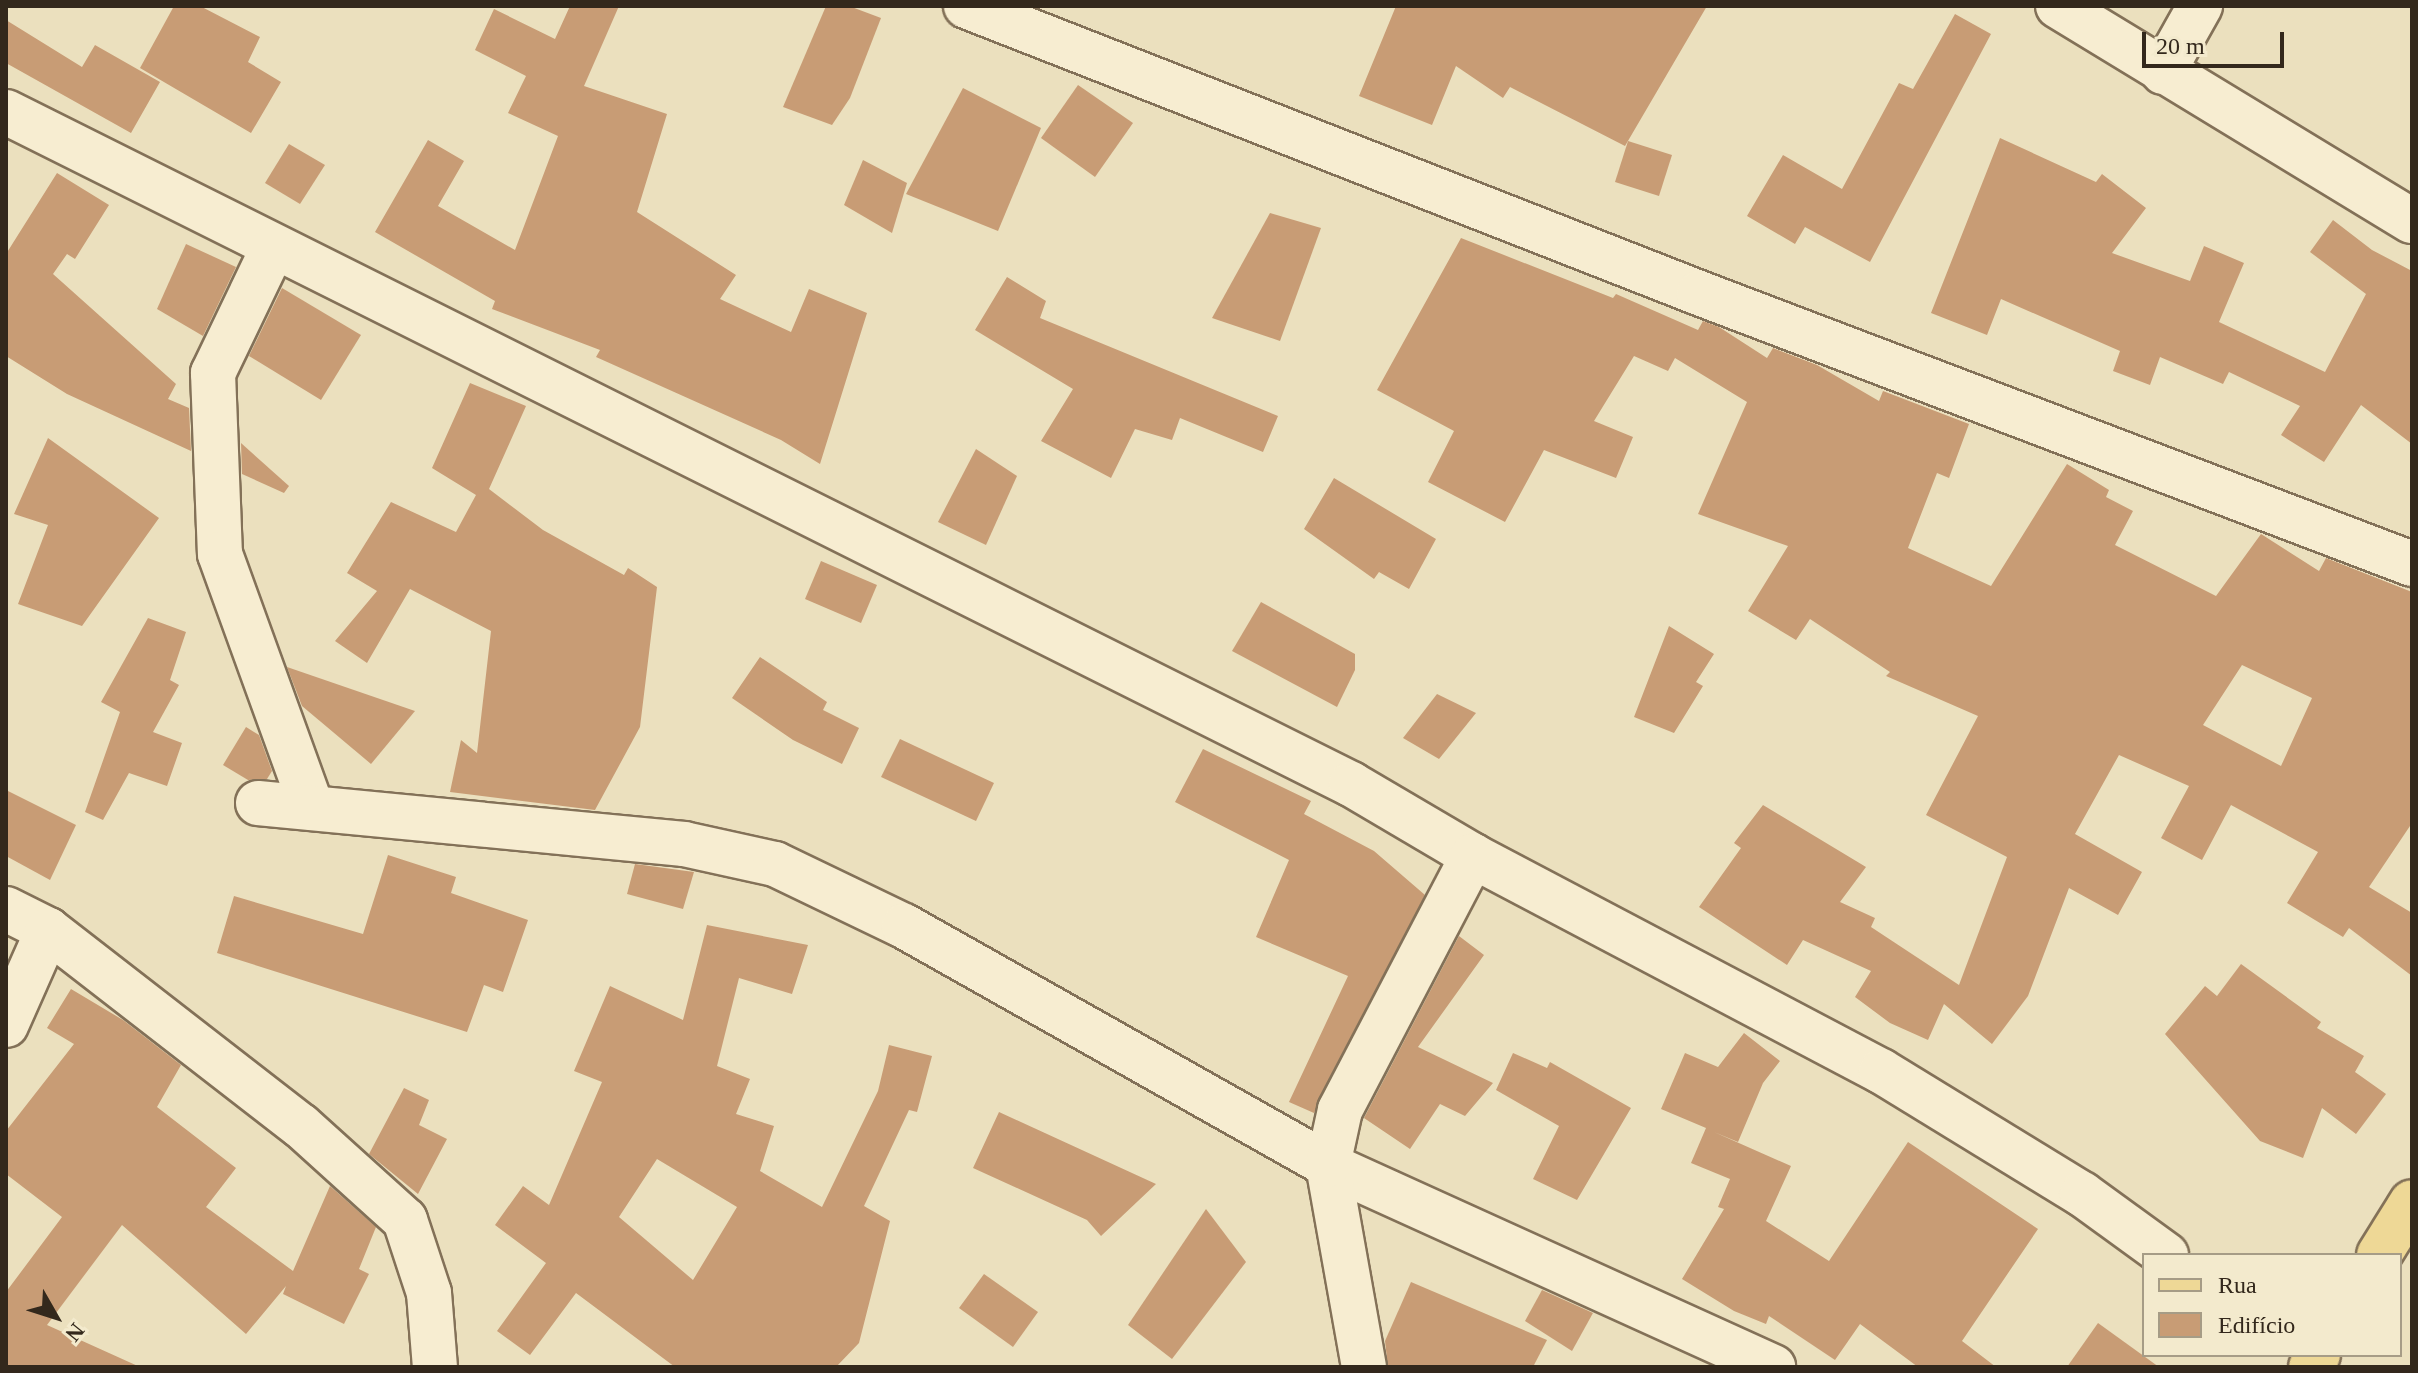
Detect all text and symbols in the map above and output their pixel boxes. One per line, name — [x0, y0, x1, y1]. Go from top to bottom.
scale bar — [2146, 16, 2288, 66]
text: 20 m — [2156, 33, 2205, 59]
legend — [2142, 1253, 2402, 1357]
text: Rua — [2218, 1272, 2257, 1298]
north arrow — [16, 1277, 96, 1357]
text: Edifício — [2218, 1312, 2295, 1338]
text: N — [60, 1318, 90, 1346]

